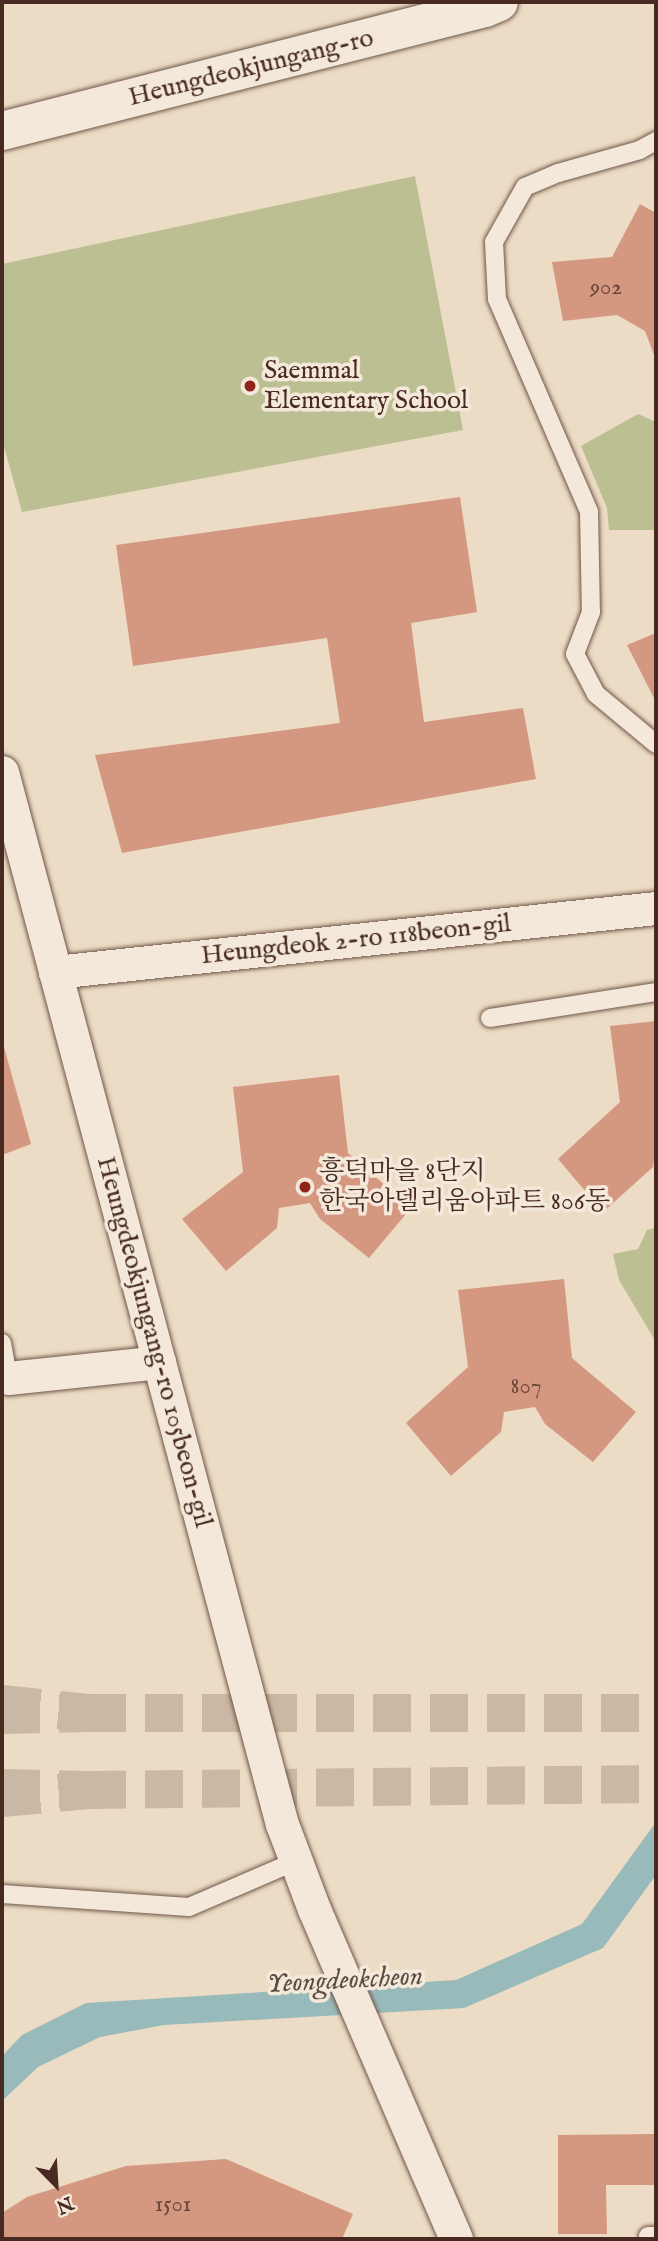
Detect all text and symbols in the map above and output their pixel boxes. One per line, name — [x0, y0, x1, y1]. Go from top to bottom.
street label: Heungdeokjungang-ro — [125, 22, 377, 114]
house number: 902 — [590, 274, 622, 302]
place label: Saemmal Elementary School — [264, 355, 468, 416]
marker: Saemmal Elementary School — [242, 378, 258, 394]
street label: Heungdeok 2-ro 118beon-gil — [199, 908, 513, 972]
street label: Heungdeokjungang-ro 105beon-gil — [89, 1153, 219, 1531]
place label: 흥덕마을 8단지 한국아델리움아파트 806동 — [319, 1156, 610, 1218]
marker: 흥덕마을 8단지 한국아델리움아파트 806동 — [297, 1179, 313, 1195]
house number: 807 — [510, 1373, 542, 1401]
water label: Yeongdeokcheon — [266, 1960, 424, 2002]
north arrow — [21, 2150, 91, 2220]
text: N — [52, 2190, 77, 2218]
house number: 1501 — [155, 2191, 191, 2219]

